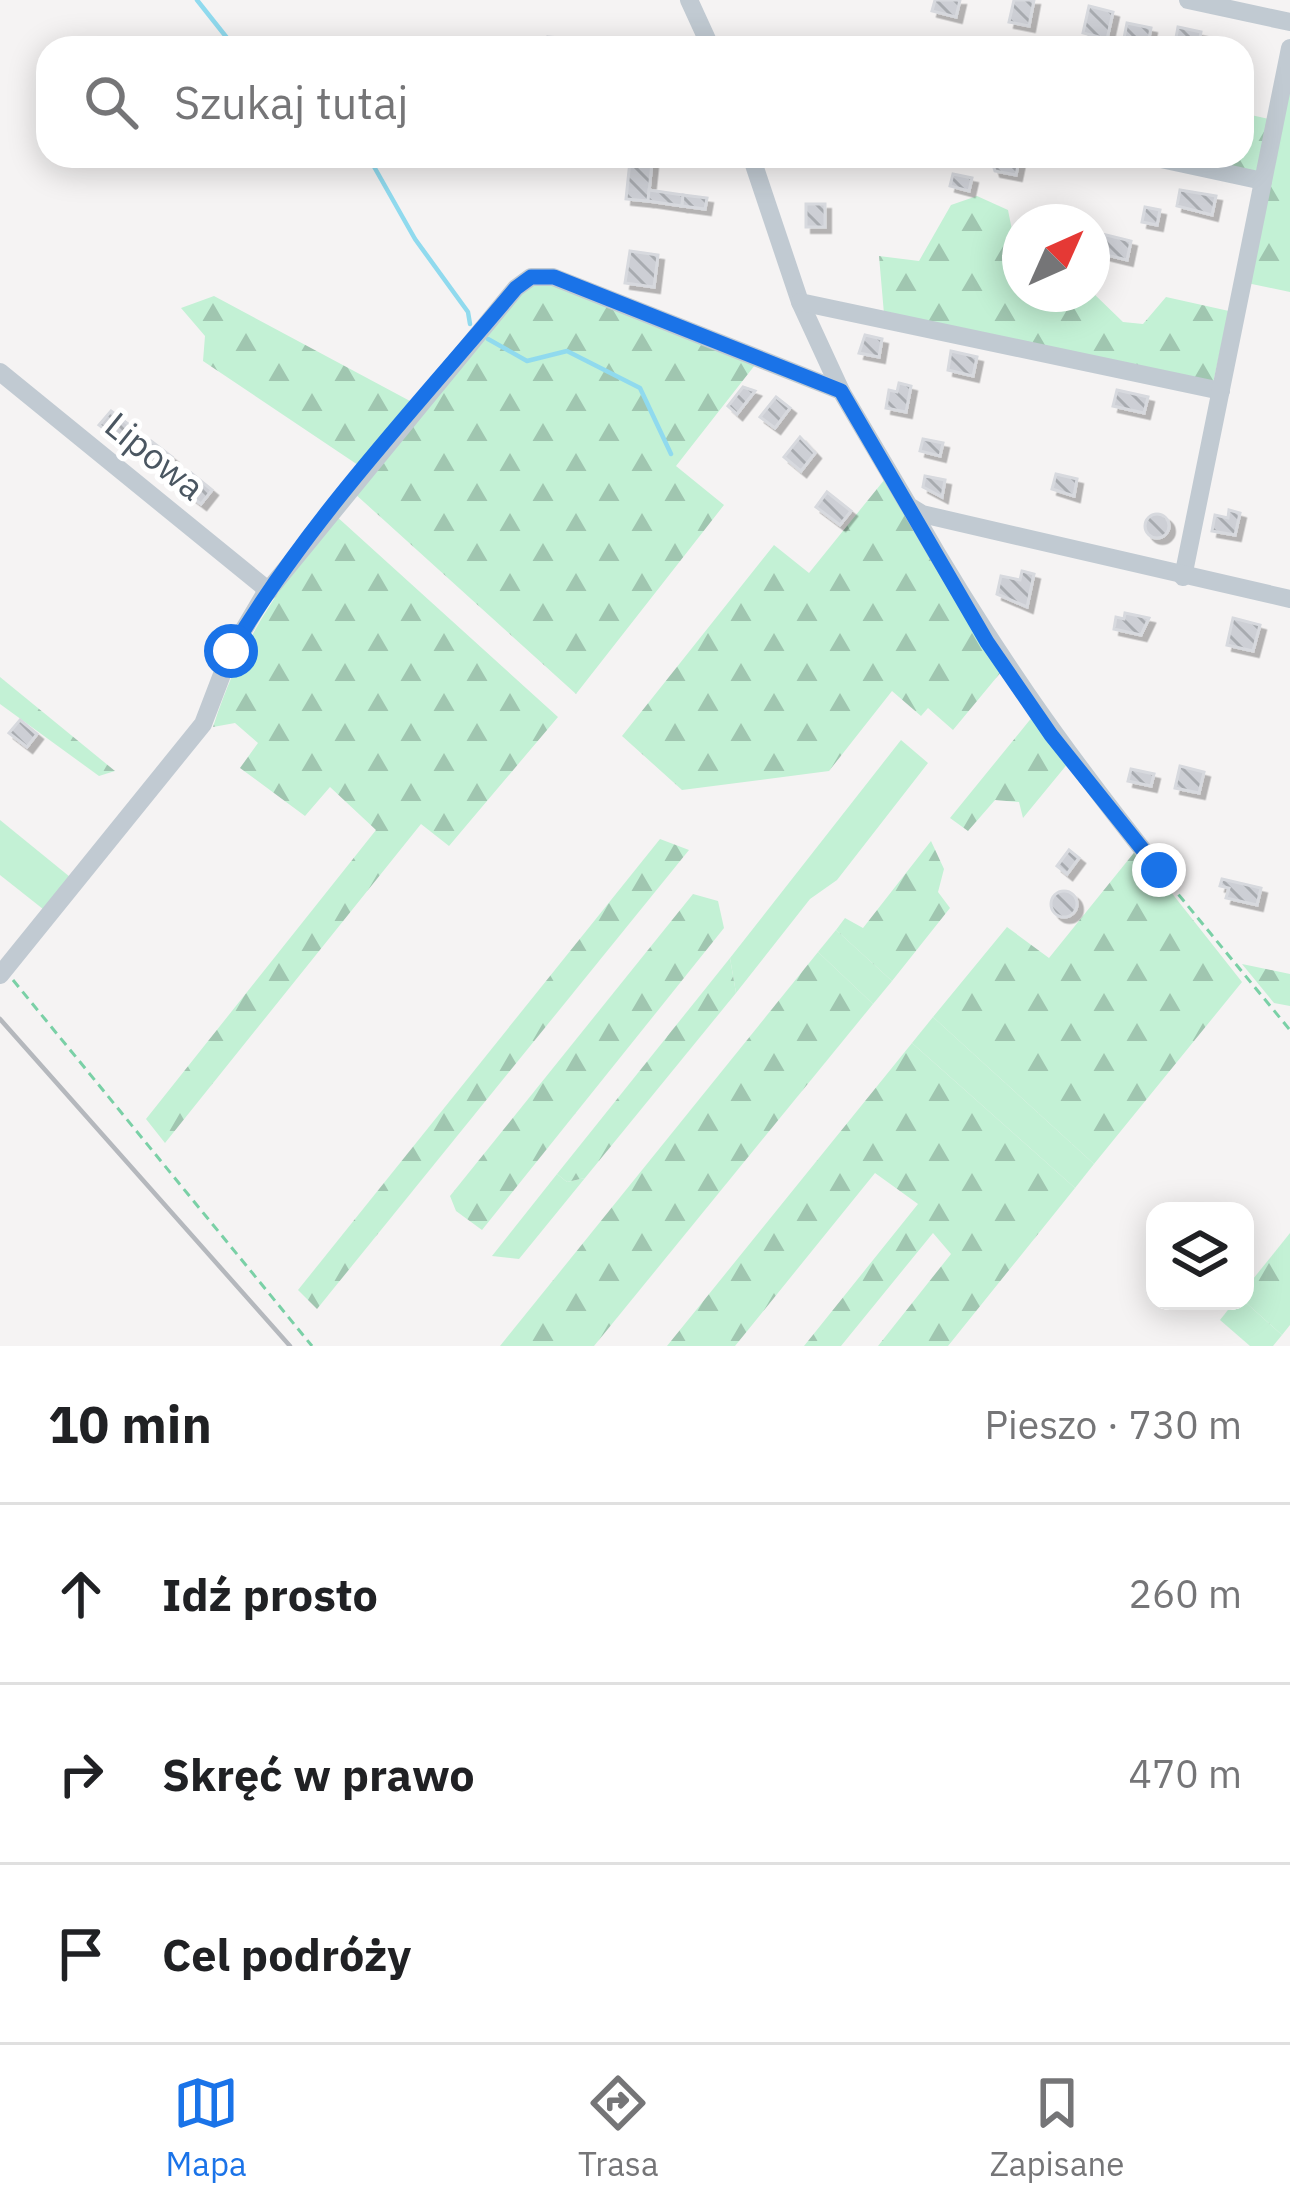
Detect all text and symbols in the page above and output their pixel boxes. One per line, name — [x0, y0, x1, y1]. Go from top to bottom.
search box — [36, 36, 1254, 168]
icon: search — [78, 69, 144, 135]
text: Szukaj tutaj — [174, 73, 408, 131]
north arrow — [1002, 204, 1110, 312]
street label: Lipowa — [96, 401, 215, 510]
route start — [204, 624, 258, 678]
route end — [1132, 843, 1186, 897]
map controls — [1146, 1202, 1254, 1310]
button: layers — [1146, 1202, 1254, 1310]
text: 10 min — [48, 1391, 212, 1457]
text: Pieszo · 730 m — [984, 1399, 1242, 1450]
icon: ahead — [48, 1561, 114, 1627]
text: Idź prosto — [162, 1565, 378, 1623]
text: 260 m — [1129, 1568, 1242, 1619]
icon: right — [48, 1741, 114, 1807]
text: Skręć w prawo — [162, 1745, 475, 1803]
text: 470 m — [1129, 1748, 1242, 1799]
icon: arrive — [48, 1921, 114, 1987]
text: Cel podróży — [162, 1925, 411, 1983]
tab: Mapa — [166, 2070, 247, 2185]
tab: Trasa — [578, 2070, 659, 2185]
tab: Zapisane — [990, 2070, 1124, 2185]

